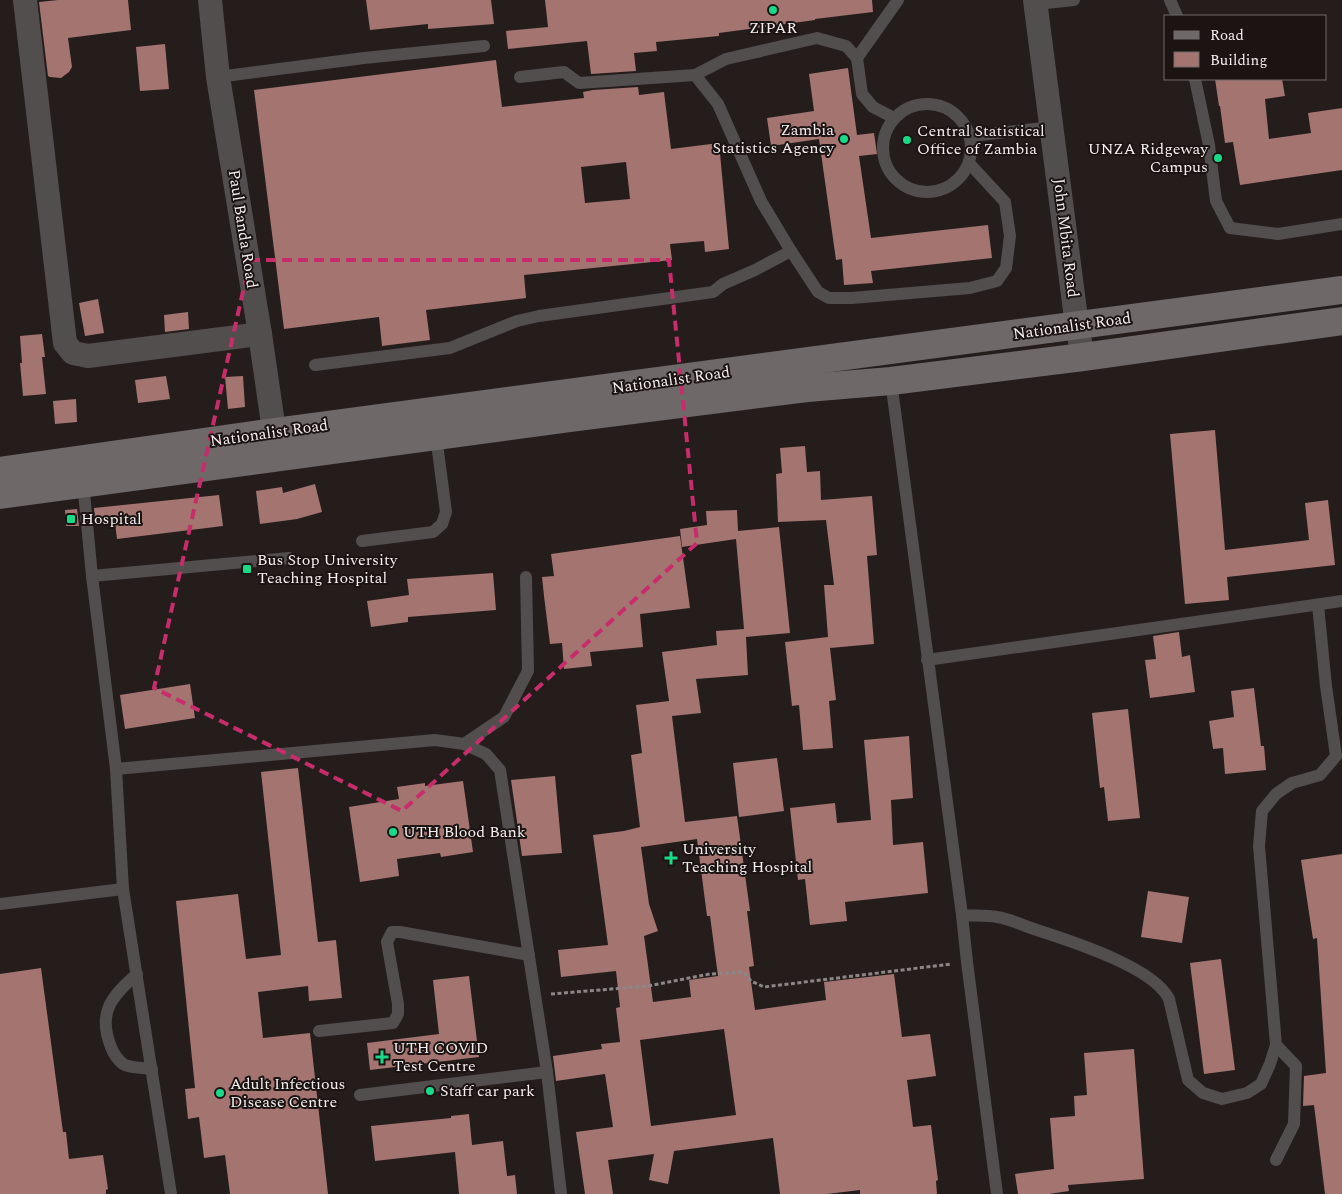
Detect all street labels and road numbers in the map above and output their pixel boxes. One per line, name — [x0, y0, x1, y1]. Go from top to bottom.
street label: Paul Banda Road — [222, 168, 264, 290]
street label: John Mbita Road — [1047, 177, 1085, 299]
street label: Nationalist Road — [1011, 306, 1133, 346]
street label: Nationalist Road — [610, 360, 732, 400]
street label: Nationalist Road — [208, 413, 330, 453]

